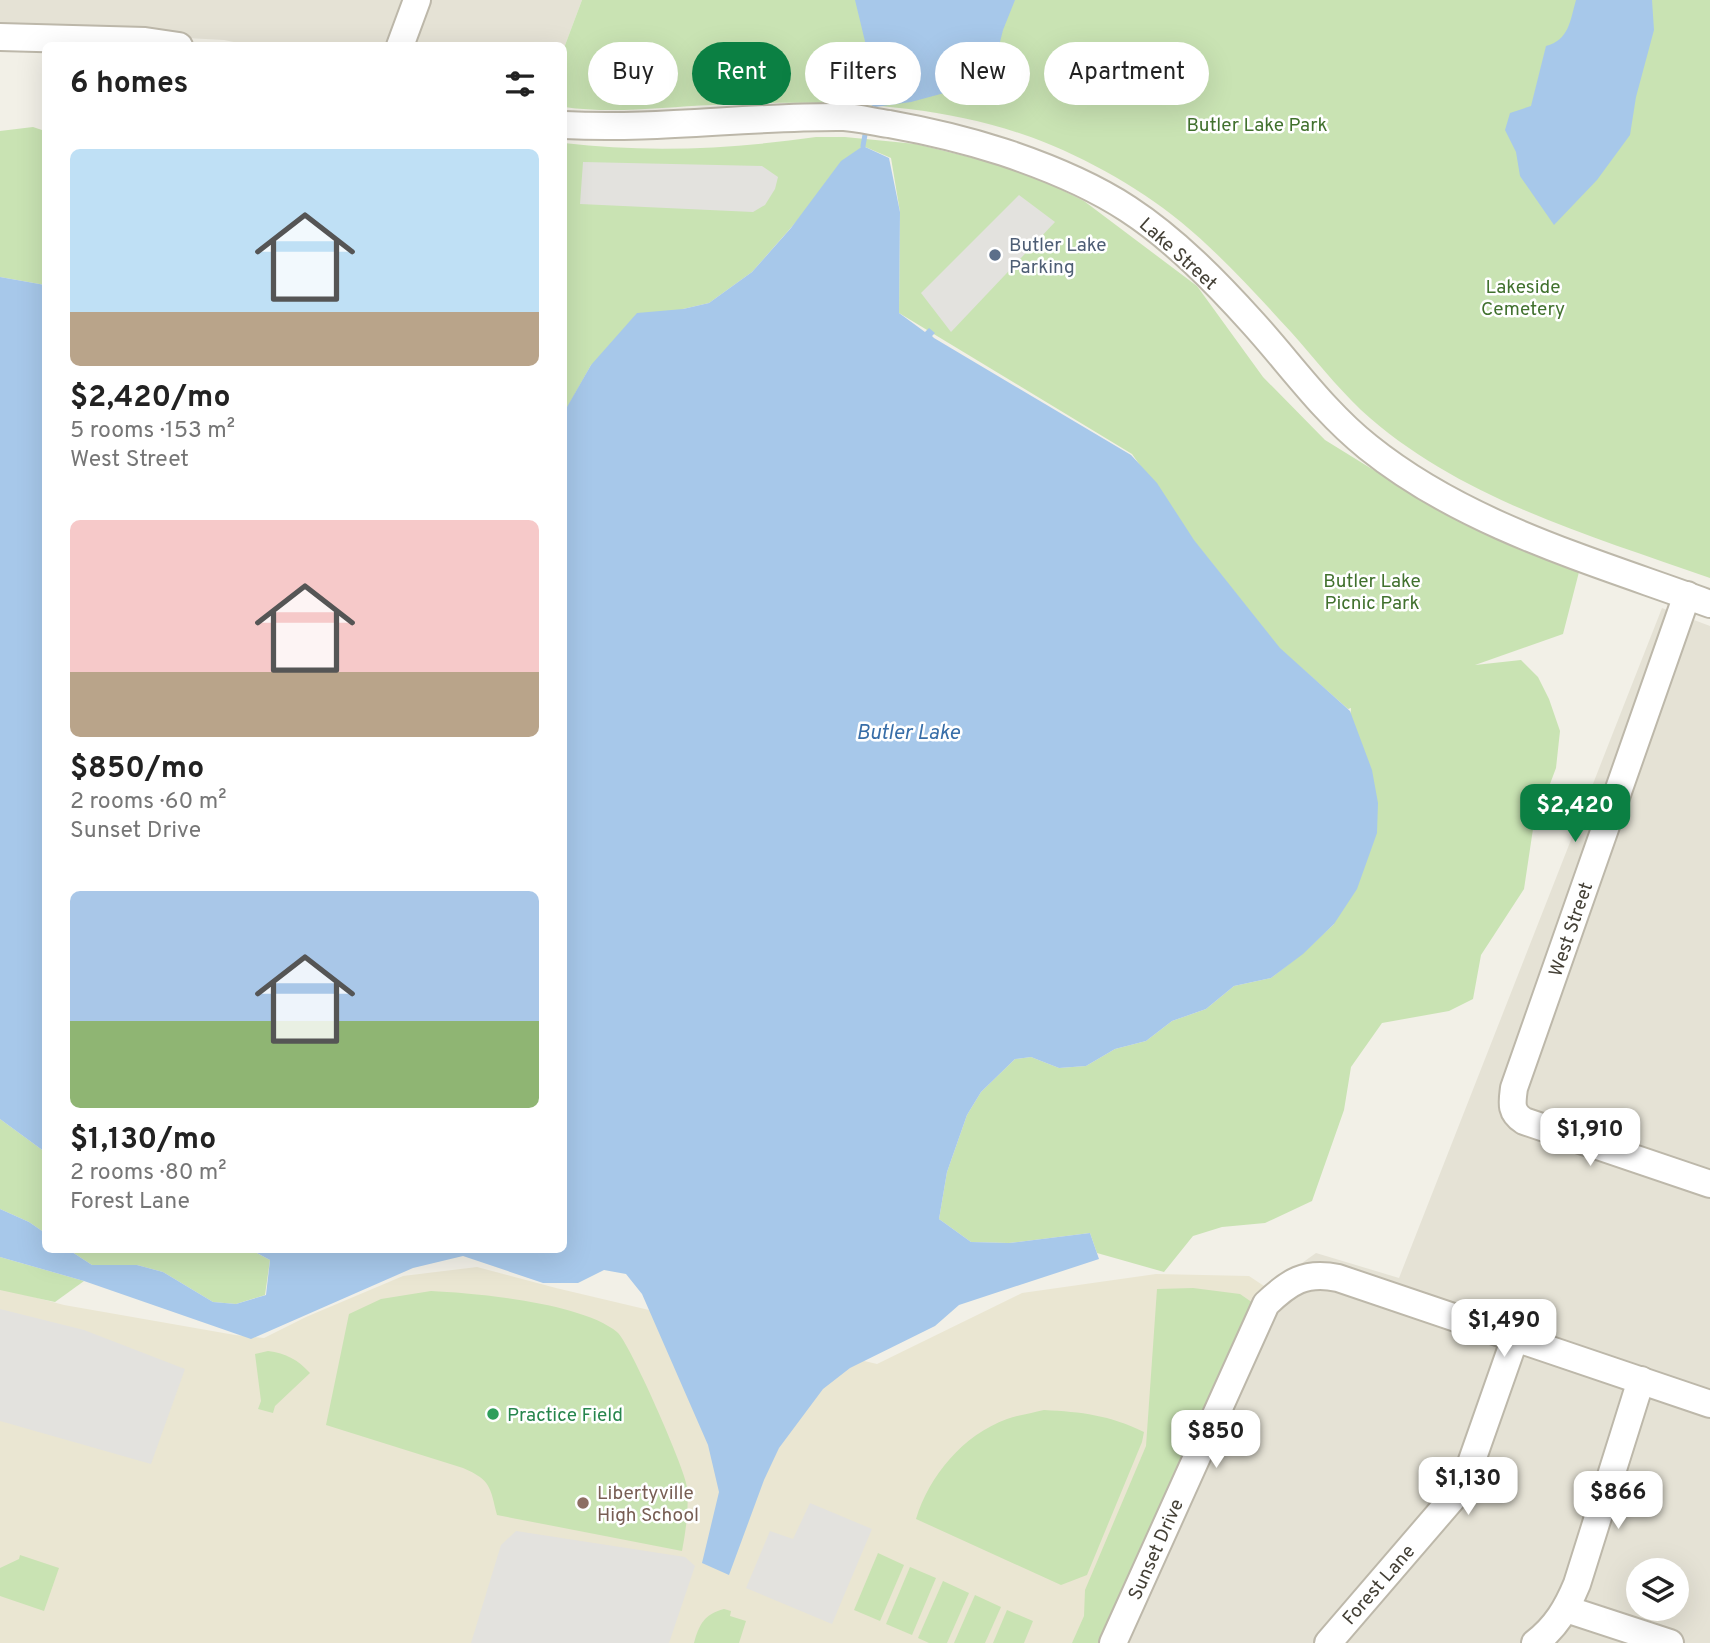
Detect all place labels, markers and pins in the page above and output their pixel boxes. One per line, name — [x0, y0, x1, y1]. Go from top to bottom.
place label: Butler Lake Parking — [1009, 234, 1107, 280]
marker: Butler Lake Parking — [987, 247, 1003, 263]
pin: $2,420 — [1518, 784, 1632, 844]
pin: $1,910 — [1533, 1108, 1647, 1168]
pin: $1,490 — [1447, 1300, 1561, 1359]
place label: Practice Field — [507, 1404, 623, 1428]
marker: Practice Field — [485, 1406, 501, 1422]
pin: $850 — [1175, 1410, 1257, 1470]
pin: $1,130 — [1411, 1458, 1525, 1517]
pin: $866 — [1577, 1472, 1659, 1531]
place label: Libertyville High School — [597, 1482, 699, 1528]
marker: Libertyville High School — [575, 1495, 591, 1511]

